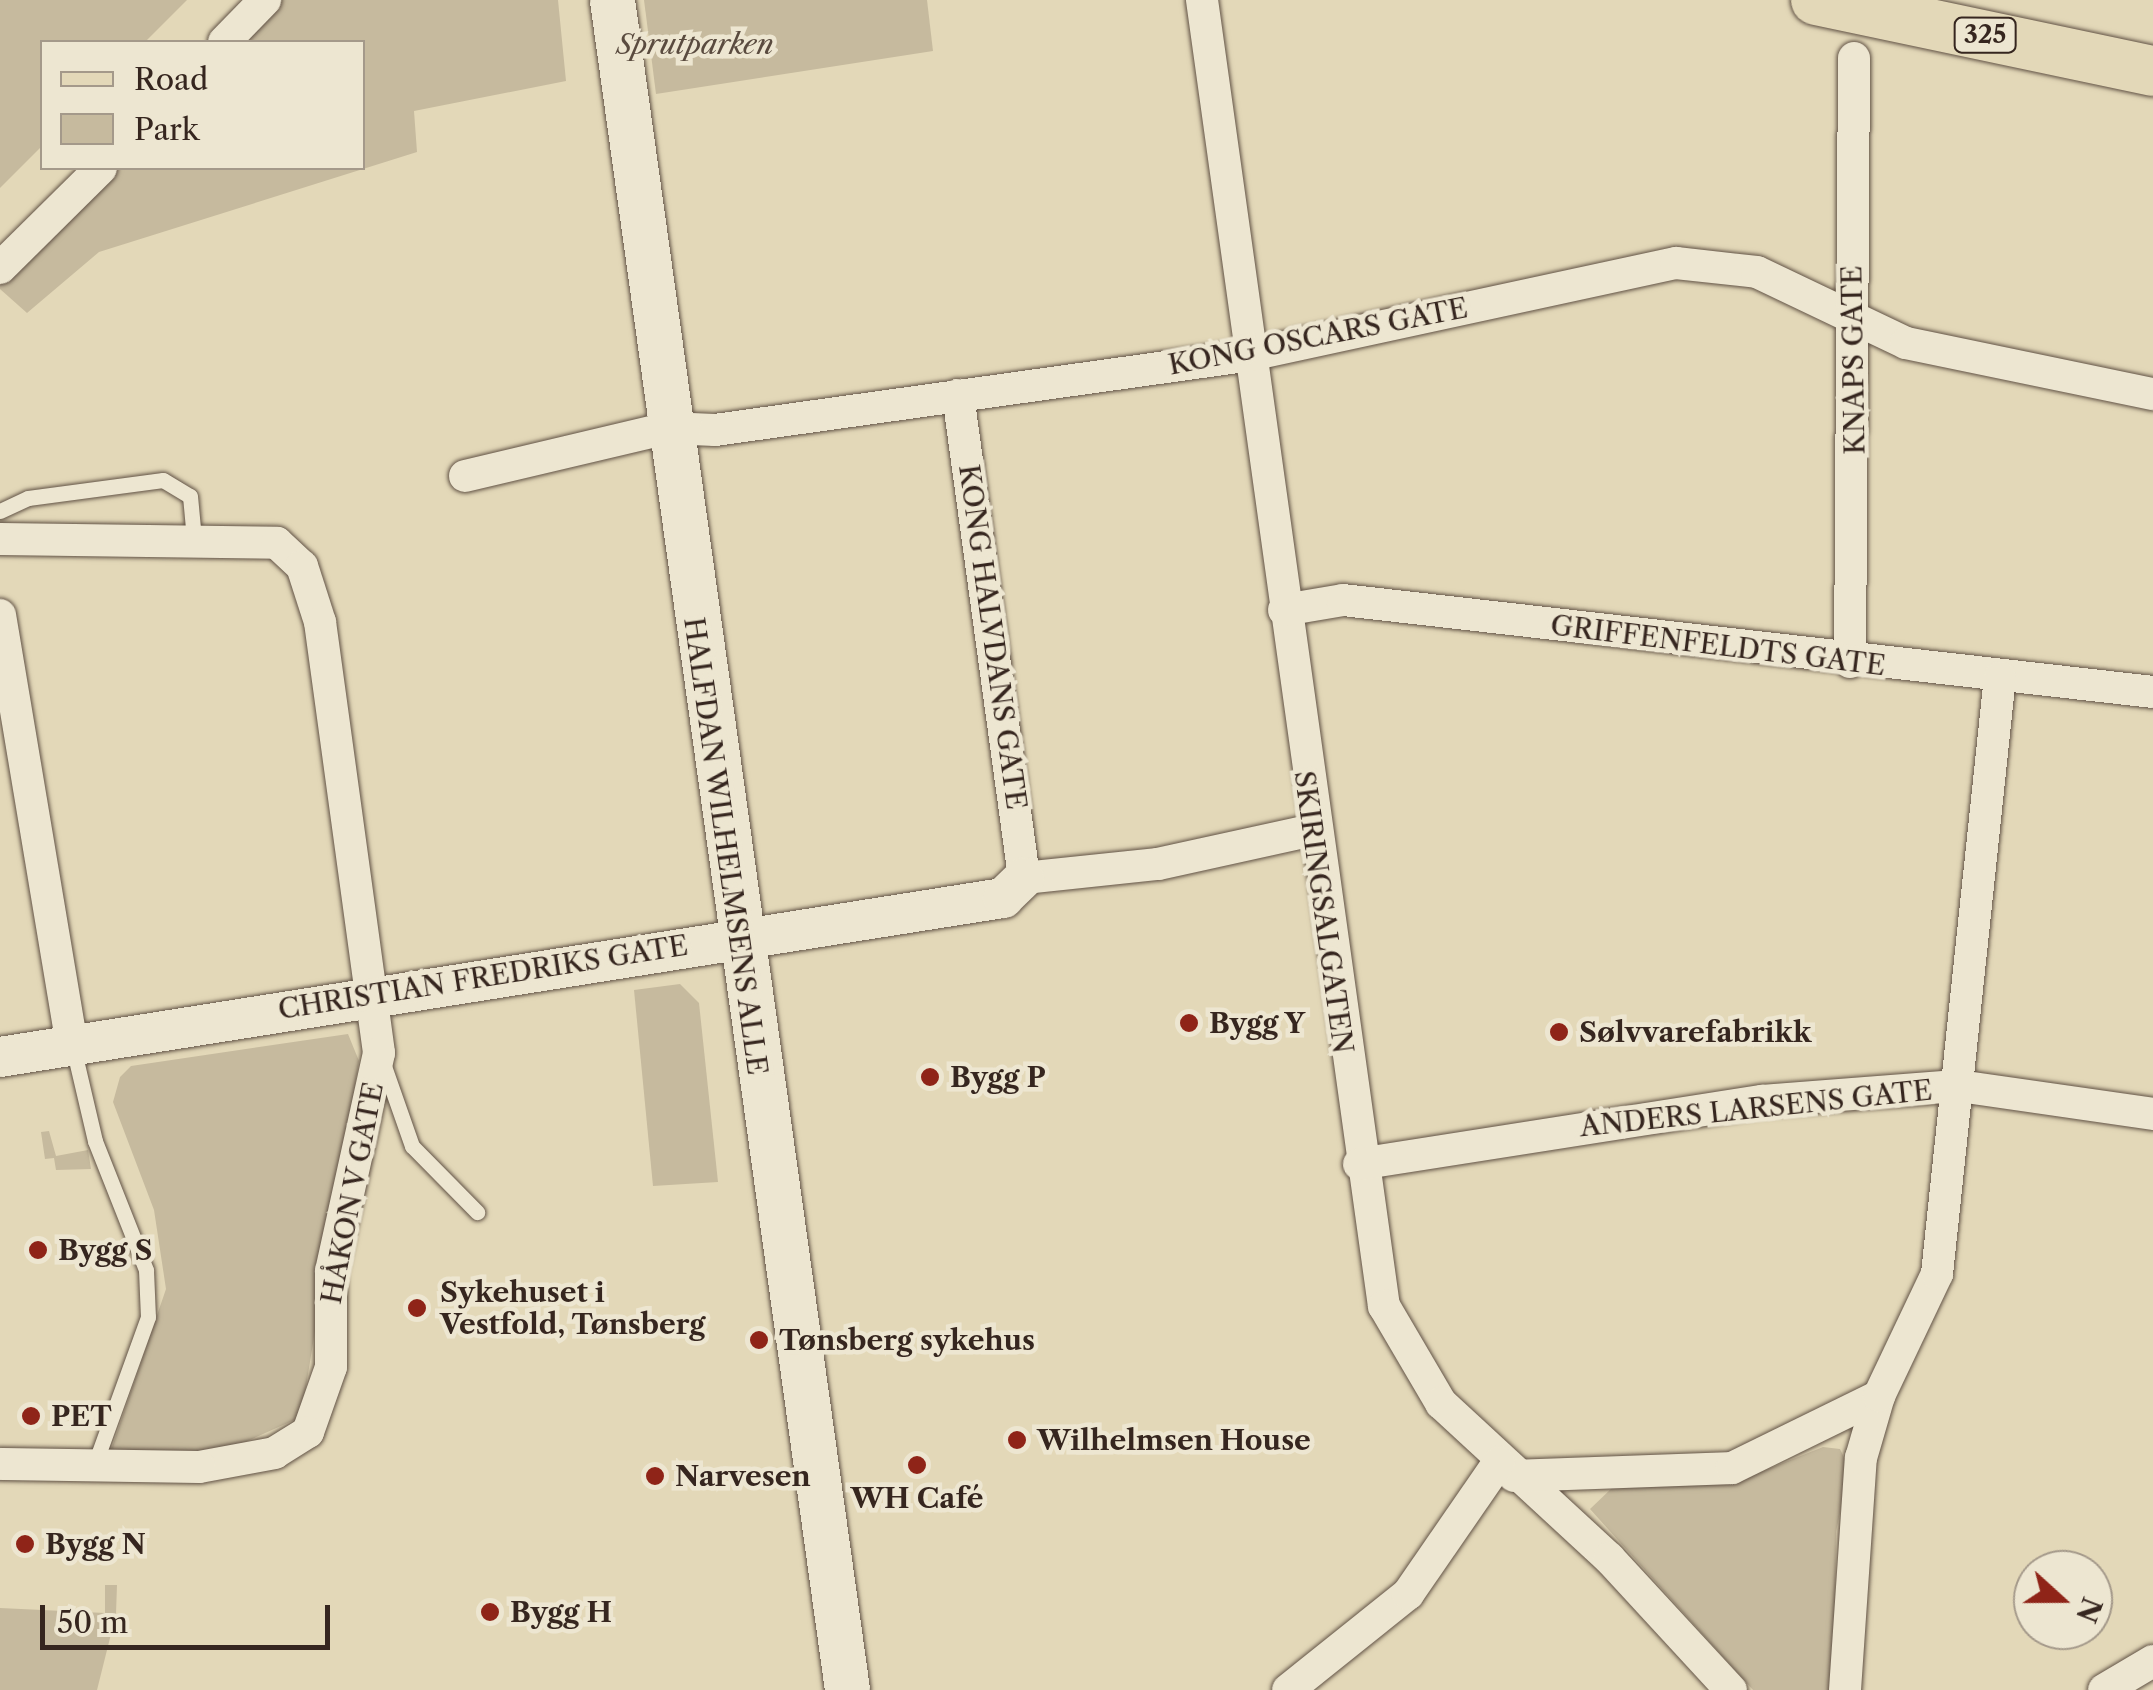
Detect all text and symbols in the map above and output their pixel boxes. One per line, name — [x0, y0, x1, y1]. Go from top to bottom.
road number: 325 — [1952, 15, 2018, 55]
park label: Sprutparken — [616, 27, 774, 61]
legend — [40, 40, 365, 170]
text: Road — [134, 61, 208, 98]
text: Park — [134, 111, 199, 148]
street label: KNAPS GATE — [1835, 265, 1871, 455]
street label: KONG OSCARS GATE — [1165, 290, 1471, 382]
street label: KONG HALVDANS GATE — [952, 462, 1034, 812]
street label: GRIFFENFELDTS GATE — [1549, 608, 1887, 682]
street label: HALFDAN WILHELMSENS ALLE — [677, 614, 775, 1078]
street label: SKIRINGSALGATEN — [1288, 769, 1360, 1055]
street label: CHRISTIAN FREDRIKS GATE — [276, 928, 690, 1026]
place label: Bygg Y — [1209, 1006, 1306, 1040]
marker: Bygg Y — [1178, 1012, 1200, 1034]
place label: Sølvvarefabrikk — [1579, 1015, 1811, 1049]
marker: Sølvvarefabrikk — [1548, 1021, 1570, 1043]
place label: Bygg P — [950, 1060, 1046, 1094]
marker: Bygg P — [919, 1066, 941, 1088]
street label: ANDERS LARSENS GATE — [1578, 1073, 1934, 1143]
street label: HÅKON V GATE — [314, 1078, 390, 1308]
place label: Bygg S — [58, 1233, 152, 1267]
marker: Bygg S — [27, 1239, 49, 1261]
place label: Sykehuset i Vestfold, Tønsberg — [440, 1275, 706, 1341]
marker: Sykehuset i Vestfold, Tønsberg — [404, 1295, 430, 1321]
place label: Tønsberg sykehus — [779, 1323, 1035, 1357]
marker: Tønsberg sykehus — [748, 1329, 770, 1351]
place label: PET — [51, 1399, 112, 1433]
marker: PET — [20, 1405, 42, 1427]
place label: Wilhelmsen House — [1037, 1423, 1311, 1457]
marker: Wilhelmsen House — [1006, 1429, 1028, 1451]
marker: WH Café — [906, 1454, 928, 1476]
place label: Narvesen — [675, 1459, 811, 1493]
marker: Narvesen — [644, 1465, 666, 1487]
place label: WH Café — [851, 1481, 983, 1515]
place label: Bygg N — [45, 1527, 146, 1561]
marker: Bygg N — [14, 1533, 36, 1555]
north arrow — [2013, 1550, 2113, 1650]
scale bar — [45, 1585, 335, 1647]
text: N — [2069, 1593, 2109, 1627]
place label: Bygg H — [510, 1595, 612, 1629]
marker: Bygg H — [479, 1601, 501, 1623]
text: 50 m — [57, 1604, 128, 1641]

